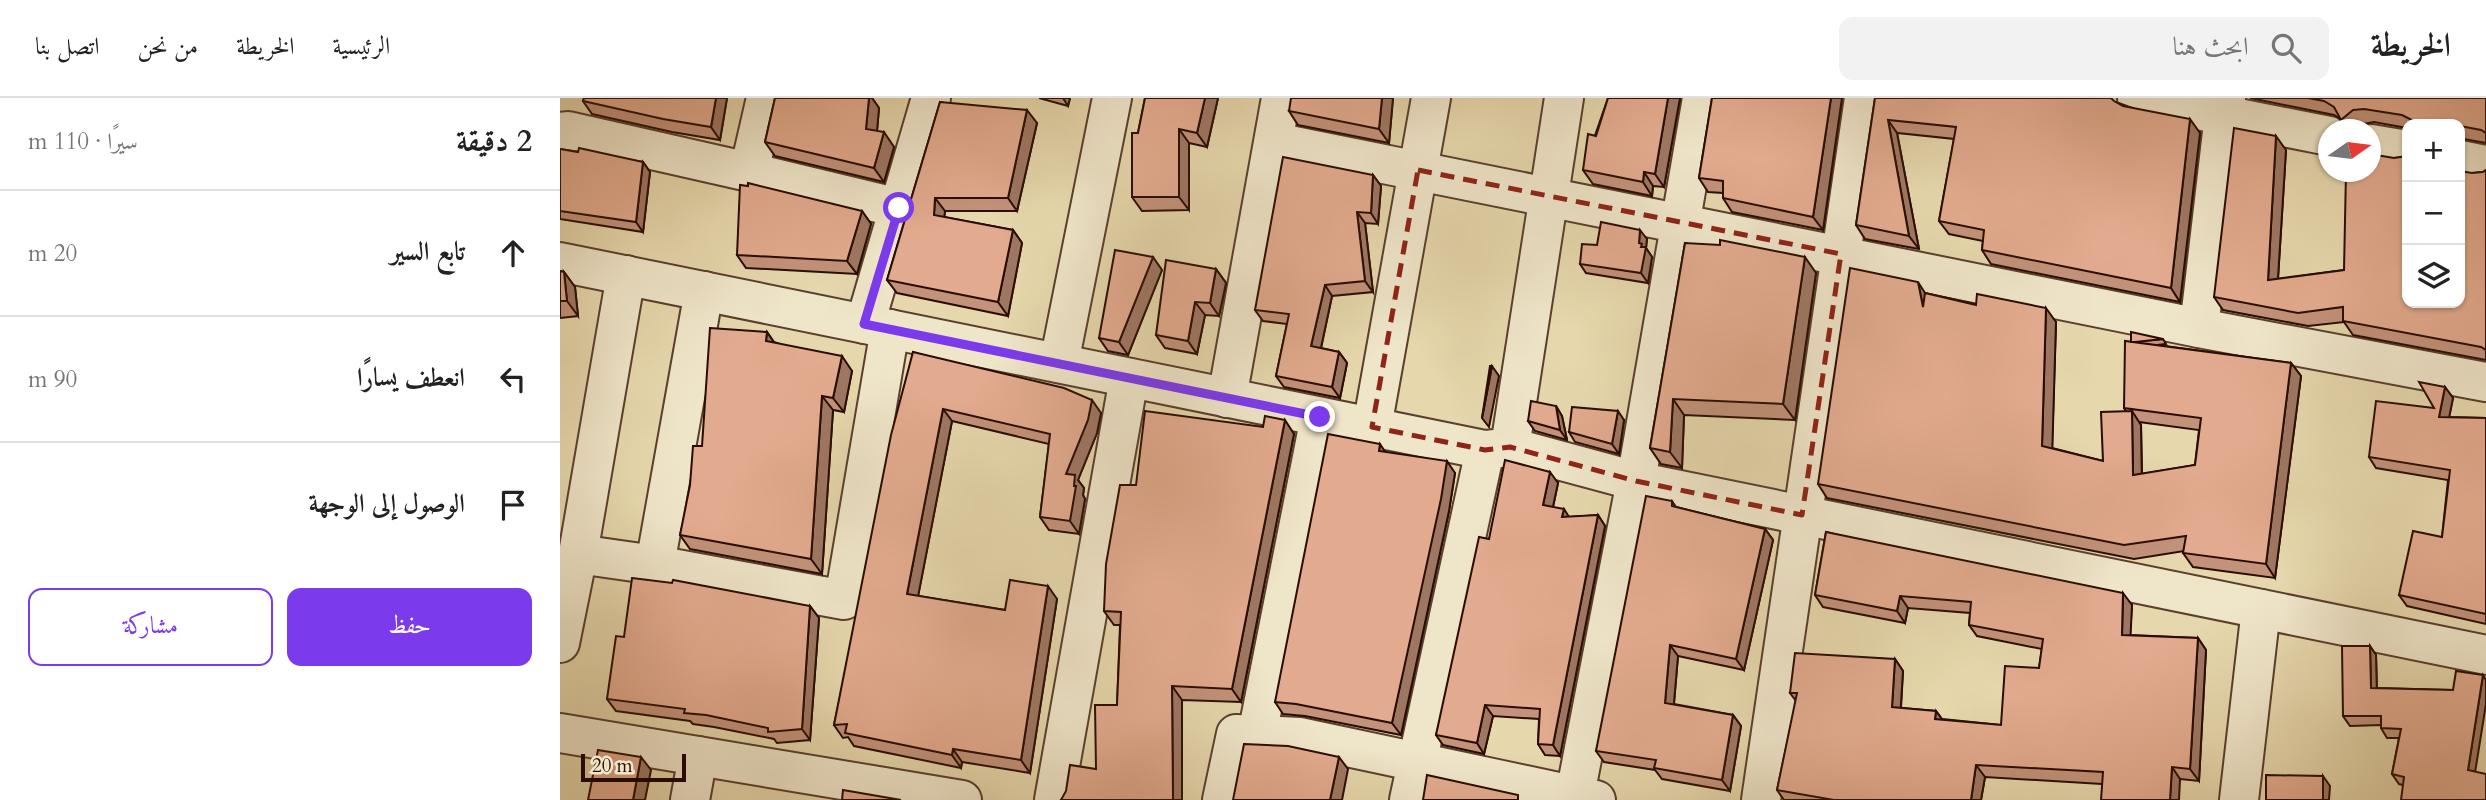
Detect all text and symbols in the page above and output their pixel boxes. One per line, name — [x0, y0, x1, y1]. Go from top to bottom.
search box — [1839, 17, 2329, 80]
text: الخريطة — [2371, 23, 2451, 68]
text: ابحث هنا — [2172, 29, 2249, 64]
icon: search — [2267, 29, 2305, 67]
text: اتصل بنا — [35, 30, 99, 63]
text: من نحن — [137, 30, 198, 63]
text: الخريطة — [236, 30, 295, 63]
text: الرئيسية — [333, 30, 390, 63]
north arrow — [2318, 119, 2381, 182]
map controls — [2402, 119, 2465, 308]
button: + — [2402, 119, 2465, 182]
text: 2 دقيقة — [456, 121, 532, 162]
text: سيرًا · 110 m — [28, 126, 138, 157]
button: − — [2402, 182, 2465, 245]
route start — [883, 192, 914, 223]
text: تابع السير — [390, 234, 465, 269]
icon: ahead — [494, 234, 532, 272]
text: 20 m — [28, 238, 77, 269]
button: layers — [2402, 245, 2465, 308]
text: انعطف يسارًا — [357, 360, 465, 395]
icon: left — [494, 360, 532, 398]
text: 90 m — [28, 364, 77, 395]
route end — [1304, 401, 1335, 432]
text: الوصول إلى الوجهة — [309, 486, 465, 521]
icon: arrive — [494, 486, 532, 524]
button: مشاركة — [28, 588, 273, 666]
button: حفظ — [287, 588, 532, 666]
scale bar — [581, 751, 686, 783]
text: 20 m — [592, 753, 633, 779]

